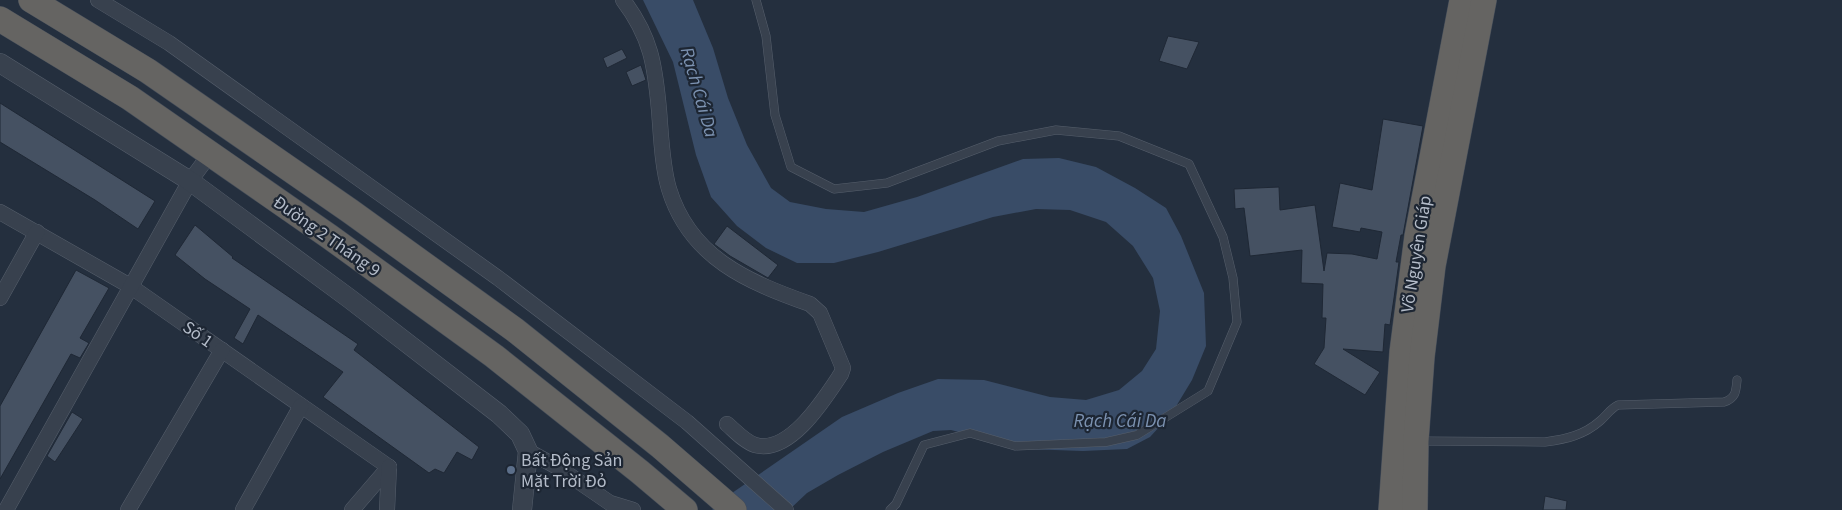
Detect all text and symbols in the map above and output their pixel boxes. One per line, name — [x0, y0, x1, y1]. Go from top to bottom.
water label: Rạch Cái Da — [673, 44, 724, 141]
street label: Đường 2 Tháng 9 — [268, 190, 386, 283]
street label: Võ Nguyên Giáp — [1395, 194, 1438, 314]
street label: Số 1 — [177, 315, 218, 354]
water label: Rạch Cái Da — [1074, 408, 1167, 435]
place label: Bất Động Sản Mặt Trời Đỏ — [521, 448, 622, 494]
marker: Bất Động Sản Mặt Trời Đỏ — [505, 464, 517, 476]

